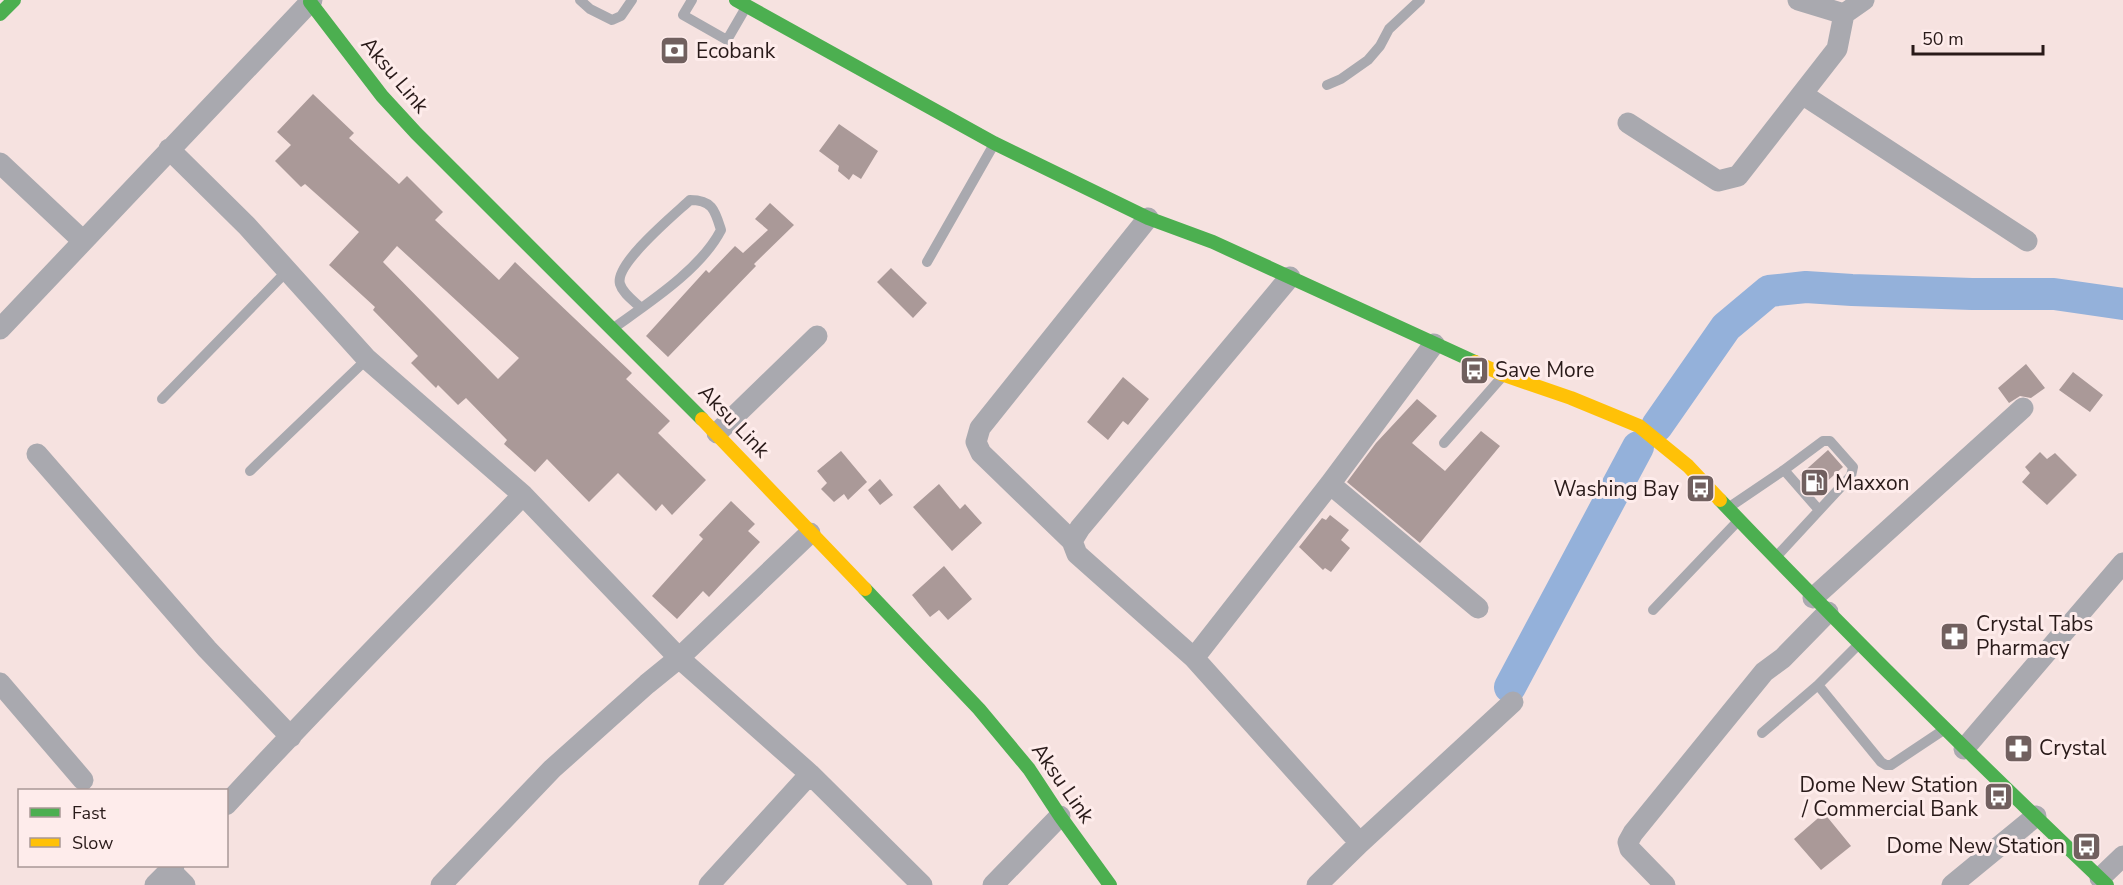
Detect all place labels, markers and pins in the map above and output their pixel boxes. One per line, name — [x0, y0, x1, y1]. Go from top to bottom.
bank icon: Ecobank — [659, 35, 691, 67]
place label: Ecobank — [696, 37, 776, 65]
bus stop icon: Save More — [1458, 354, 1490, 386]
place label: Save More — [1495, 356, 1594, 384]
fuel station icon: Maxxon — [1798, 467, 1830, 499]
place label: Maxxon — [1835, 469, 1910, 497]
bus stop icon: Washing Bay — [1684, 473, 1716, 505]
place label: Washing Bay — [1553, 475, 1679, 503]
place label: Crystal Tabs Pharmacy — [1976, 610, 2093, 662]
pharmacy icon: Crystal Tabs Pharmacy — [1939, 620, 1971, 652]
pharmacy icon: Crystal — [2002, 732, 2034, 764]
place label: Crystal — [2039, 734, 2107, 762]
place label: Dome New Station / Commercial Bank — [1799, 771, 1978, 823]
bus stop icon: Dome New Station / Commercial Bank — [1983, 781, 2015, 813]
bus stop icon: Dome New Station — [2070, 830, 2102, 862]
place label: Dome New Station — [1886, 832, 2065, 860]

